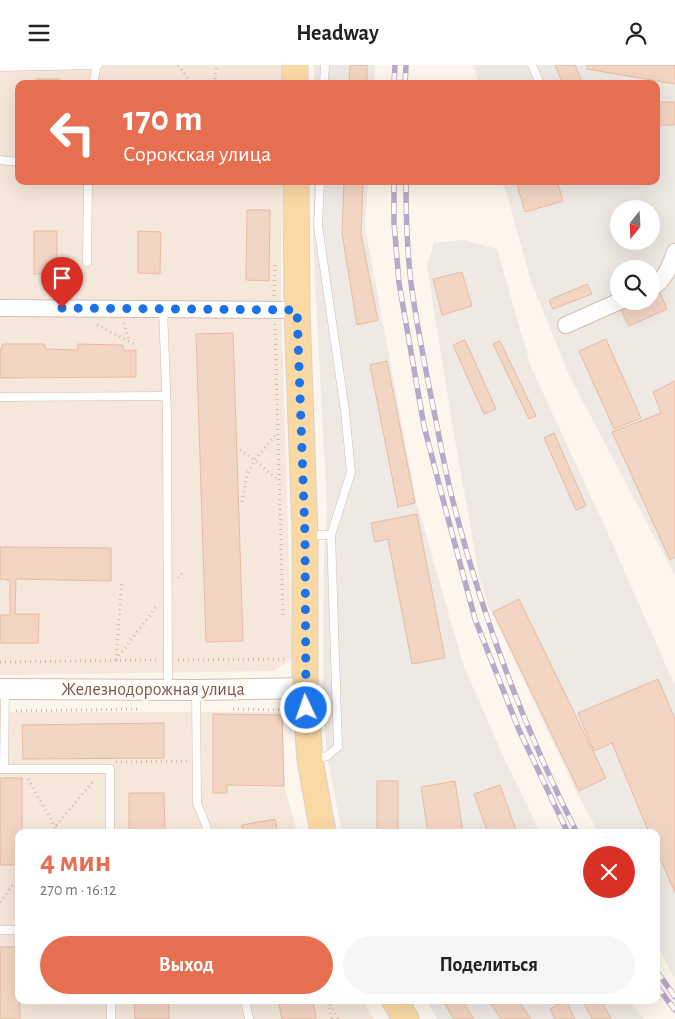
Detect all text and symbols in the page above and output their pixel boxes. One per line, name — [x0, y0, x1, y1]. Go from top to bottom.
icon: menu — [25, 19, 53, 47]
icon: person — [622, 19, 650, 47]
text: Headway — [296, 22, 379, 44]
icon: left — [40, 100, 105, 165]
text: 170 m — [123, 102, 203, 137]
text: Сорокская улица — [123, 143, 271, 165]
north arrow — [610, 200, 660, 250]
map controls — [610, 200, 660, 310]
pin — [41, 257, 83, 308]
button: search — [610, 260, 660, 310]
icon: arrive — [48, 264, 76, 292]
street label: Железнодорожная улица — [61, 681, 245, 699]
position arrow — [279, 681, 331, 733]
button: close — [583, 846, 635, 898]
text: 4 мин — [40, 847, 111, 877]
text: 270 m · 16:12 — [40, 882, 116, 898]
button: Выход — [40, 936, 333, 994]
button: Поделиться — [343, 936, 635, 994]

